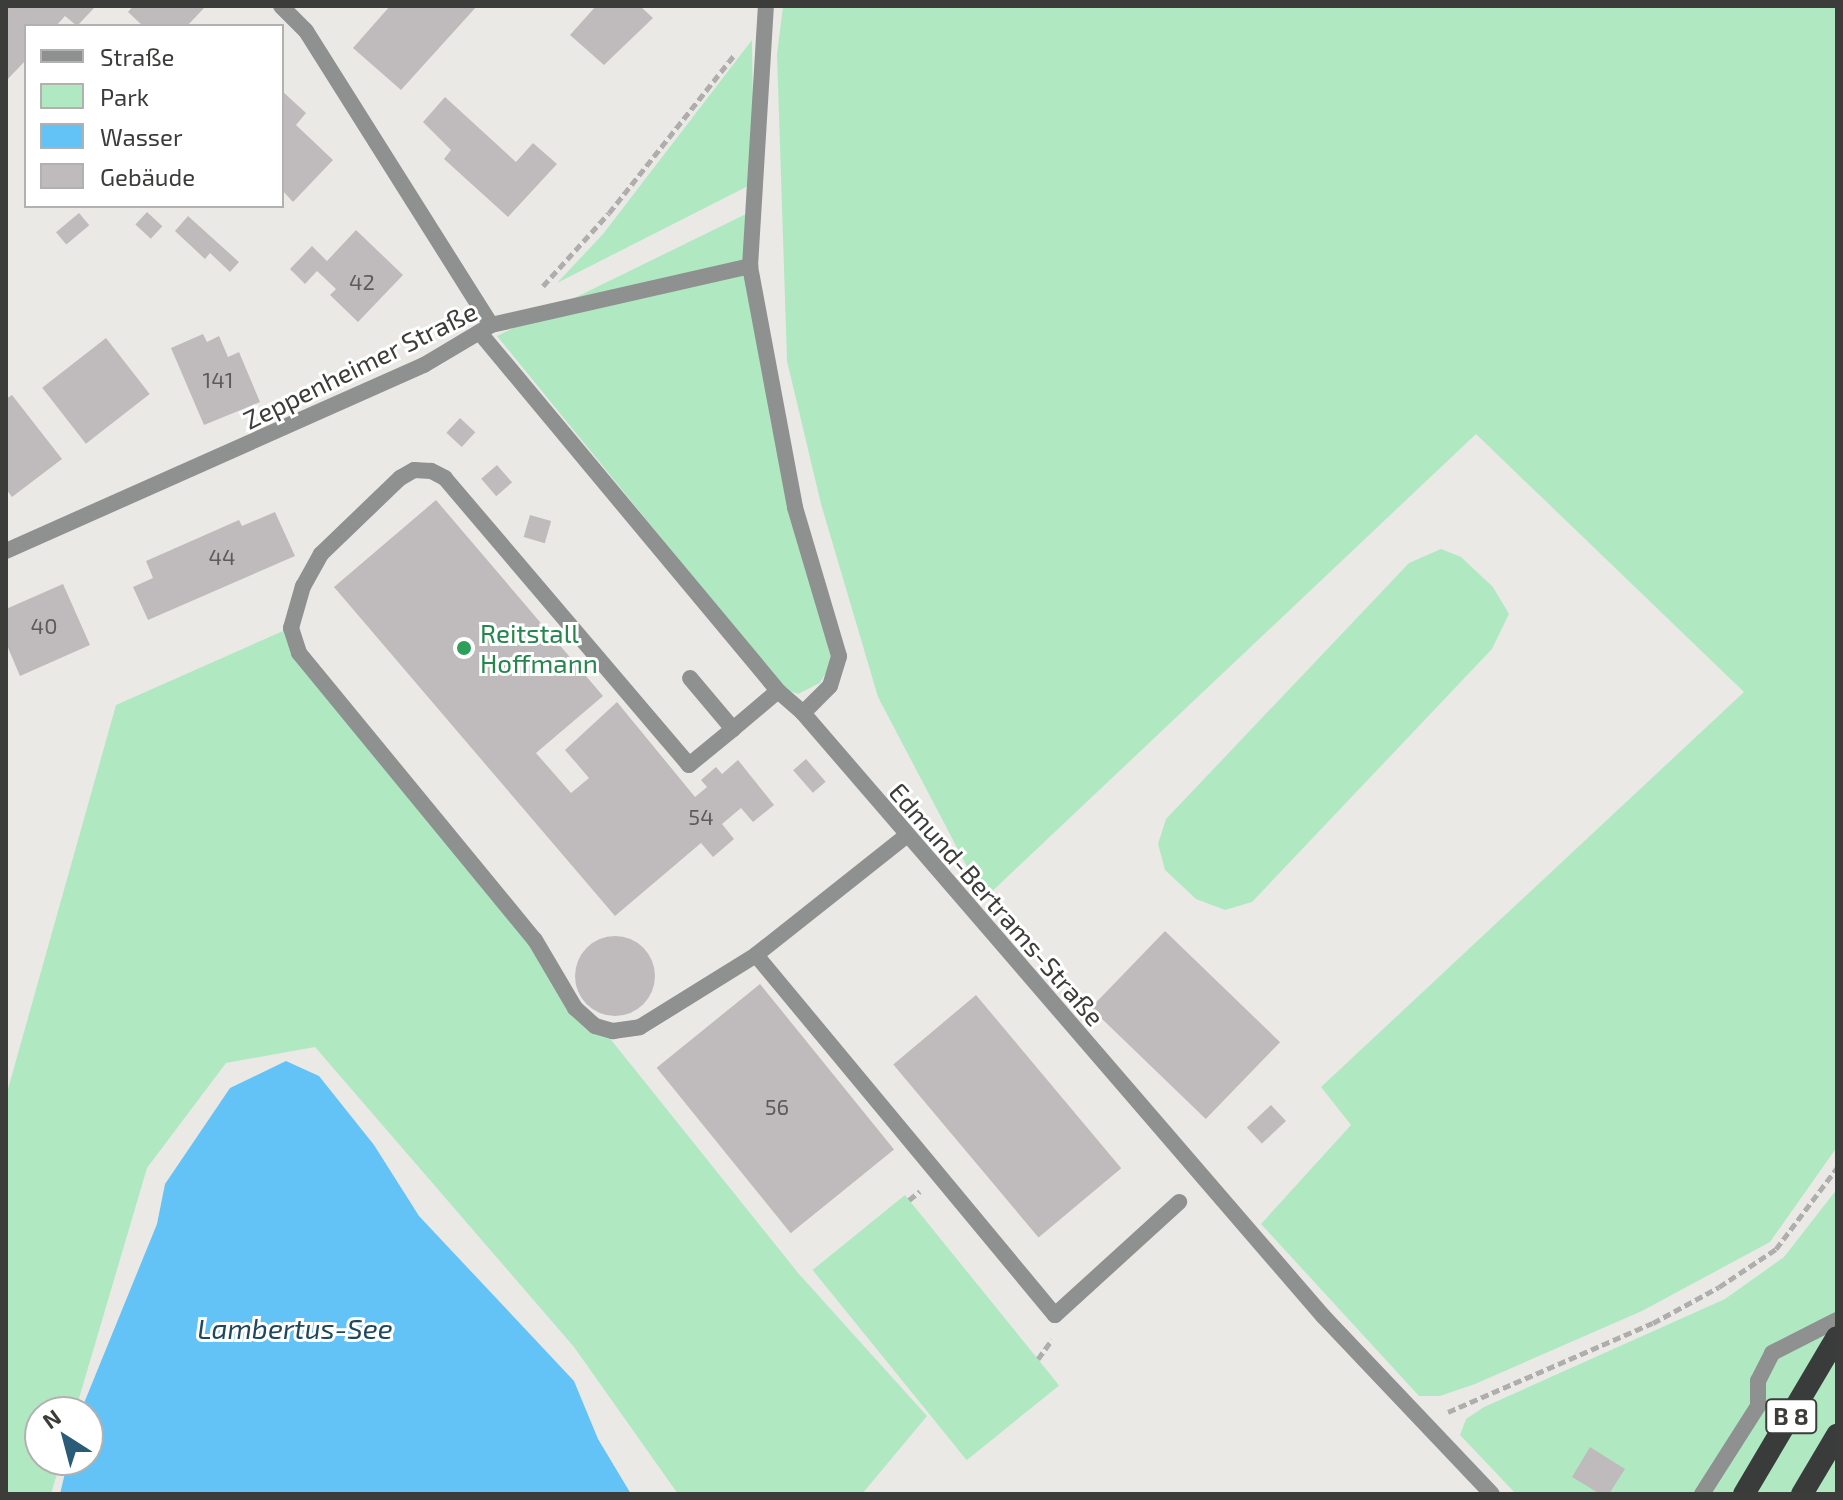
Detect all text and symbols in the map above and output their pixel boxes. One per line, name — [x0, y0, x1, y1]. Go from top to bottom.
legend — [24, 24, 284, 208]
text: Straße — [100, 42, 174, 71]
text: Park — [100, 82, 149, 111]
text: Wasser — [100, 122, 183, 151]
text: Gebäude — [100, 162, 195, 191]
house number: 42 — [349, 269, 375, 295]
street label: Zeppenheimer Straße — [238, 295, 482, 435]
house number: 141 — [202, 367, 234, 393]
house number: 44 — [208, 544, 236, 570]
house number: 40 — [31, 613, 57, 639]
place label: Reitstall Hoffmann — [480, 617, 598, 678]
marker: Reitstall Hoffmann — [455, 639, 473, 657]
street label: Edmund-Bertrams-Straße — [883, 776, 1111, 1032]
house number: 54 — [688, 804, 714, 830]
house number: 56 — [765, 1094, 789, 1120]
water label: Lambertus-See — [197, 1311, 393, 1345]
north arrow — [24, 1396, 104, 1476]
road number: B 8 — [1765, 1396, 1817, 1436]
text: N — [37, 1403, 65, 1433]

